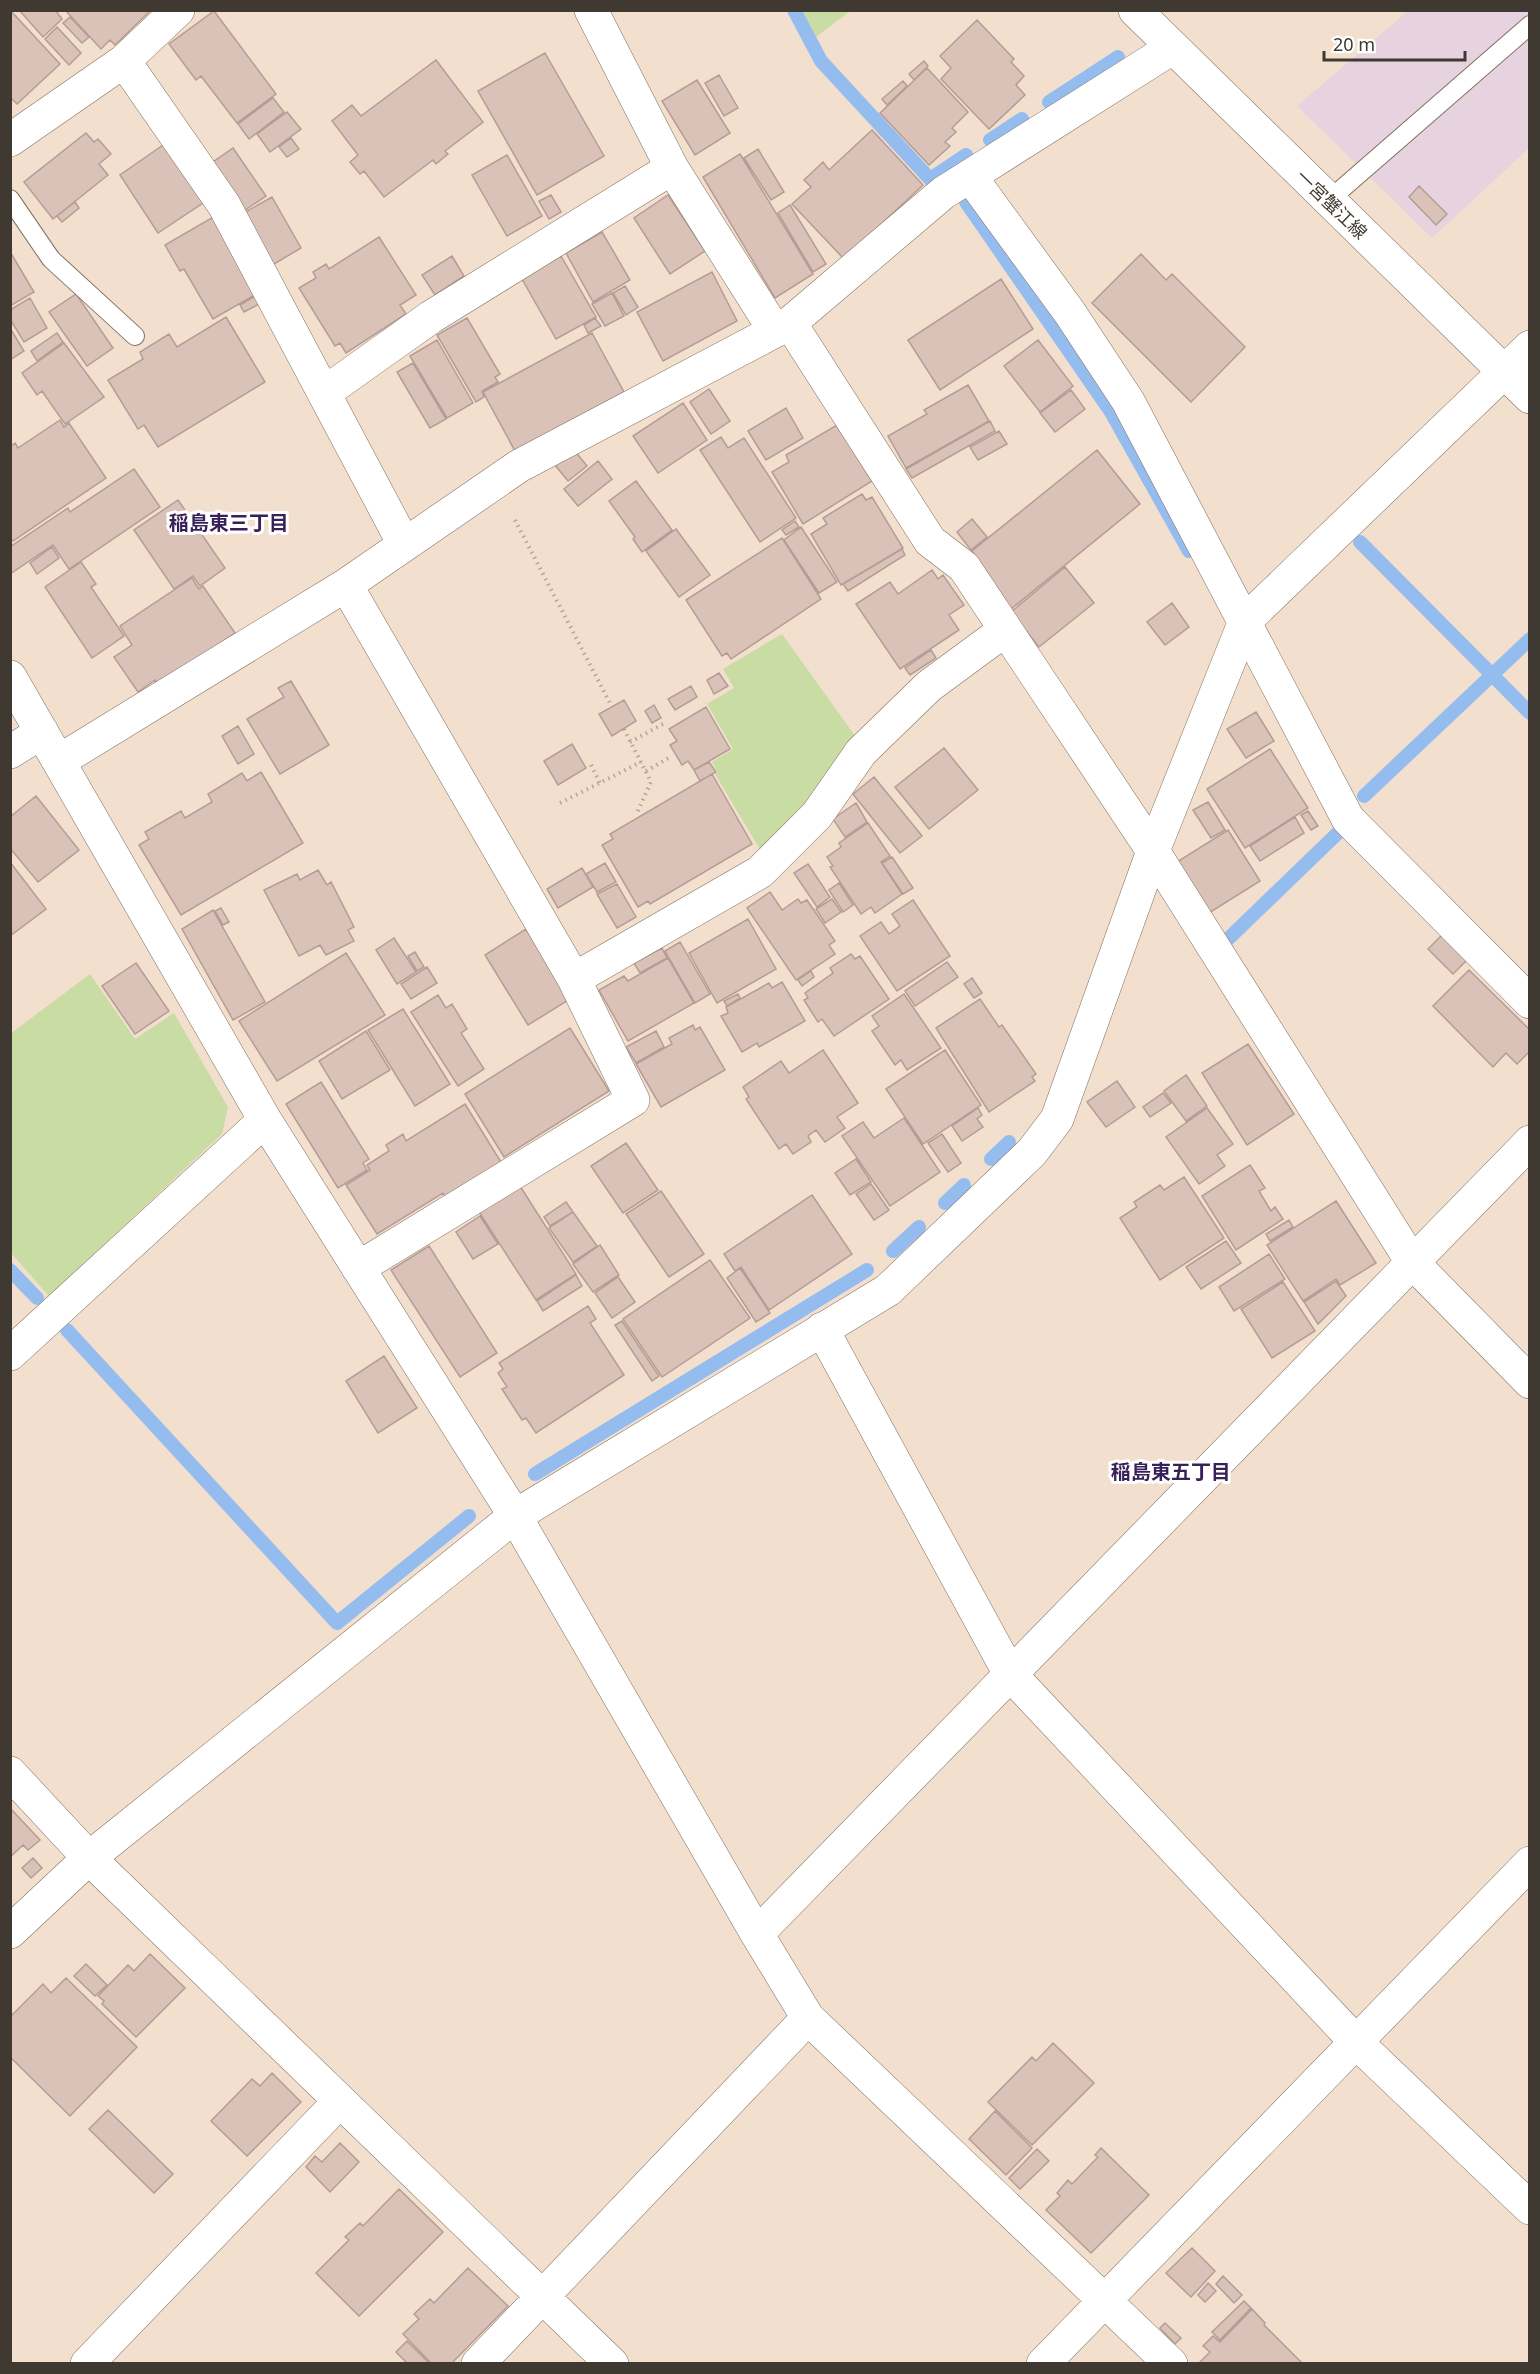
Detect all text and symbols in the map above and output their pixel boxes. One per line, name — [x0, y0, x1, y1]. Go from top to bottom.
scale bar — [1324, 24, 1465, 62]
text: 20 m — [1333, 32, 1375, 56]
street label: 一宮蟹江線 — [1291, 164, 1373, 244]
district label: 稲島東三丁目 — [169, 509, 289, 536]
district label: 稲島東五丁目 — [1111, 1458, 1231, 1485]

